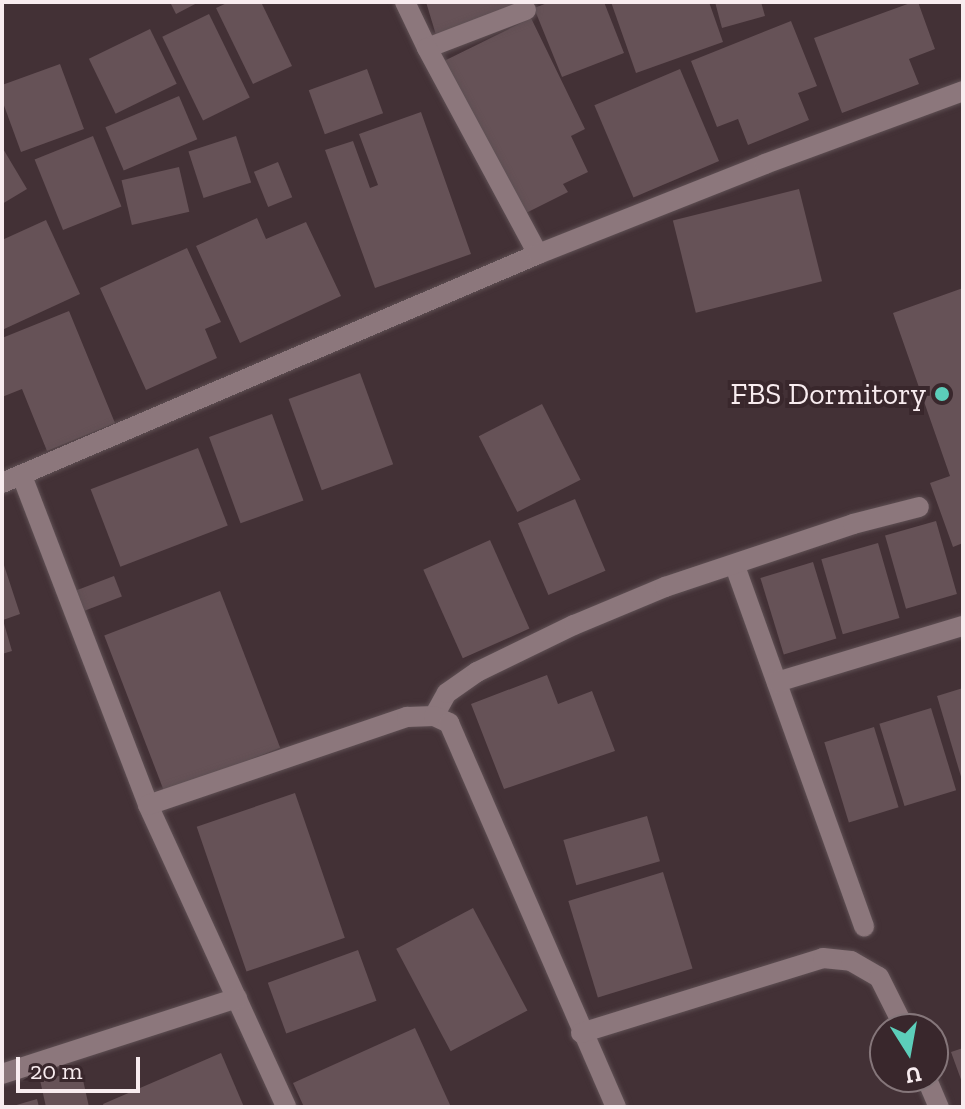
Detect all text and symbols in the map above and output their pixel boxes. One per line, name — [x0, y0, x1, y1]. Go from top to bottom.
place label: FBS Dormitory — [730, 376, 926, 412]
marker: FBS Dormitory — [933, 385, 951, 403]
north arrow — [869, 1013, 949, 1093]
scale bar — [20, 1041, 144, 1091]
text: 20 m — [30, 1056, 82, 1085]
text: U — [903, 1060, 924, 1090]

